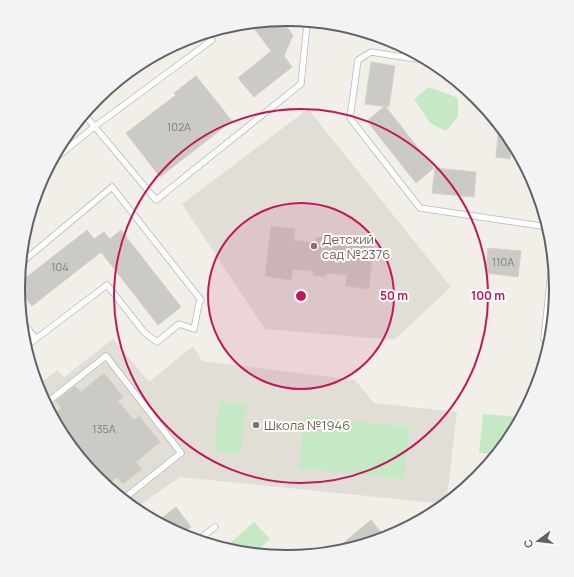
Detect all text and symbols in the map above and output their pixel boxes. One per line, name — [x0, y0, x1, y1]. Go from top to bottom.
house number: 102А — [167, 119, 191, 134]
place label: Детский сад №2376 — [322, 230, 390, 263]
marker: Детский сад №2376 — [309, 241, 319, 251]
house number: 110А — [492, 254, 514, 269]
house number: 104 — [51, 259, 69, 274]
text: 50 m — [380, 287, 408, 304]
text: 100 m — [471, 287, 505, 304]
centre of rings — [294, 289, 308, 303]
place label: Школа №1946 — [264, 416, 350, 434]
marker: Школа №1946 — [251, 420, 261, 430]
house number: 135А — [92, 421, 116, 436]
north arrow — [518, 521, 558, 561]
text: С — [520, 538, 536, 550]

